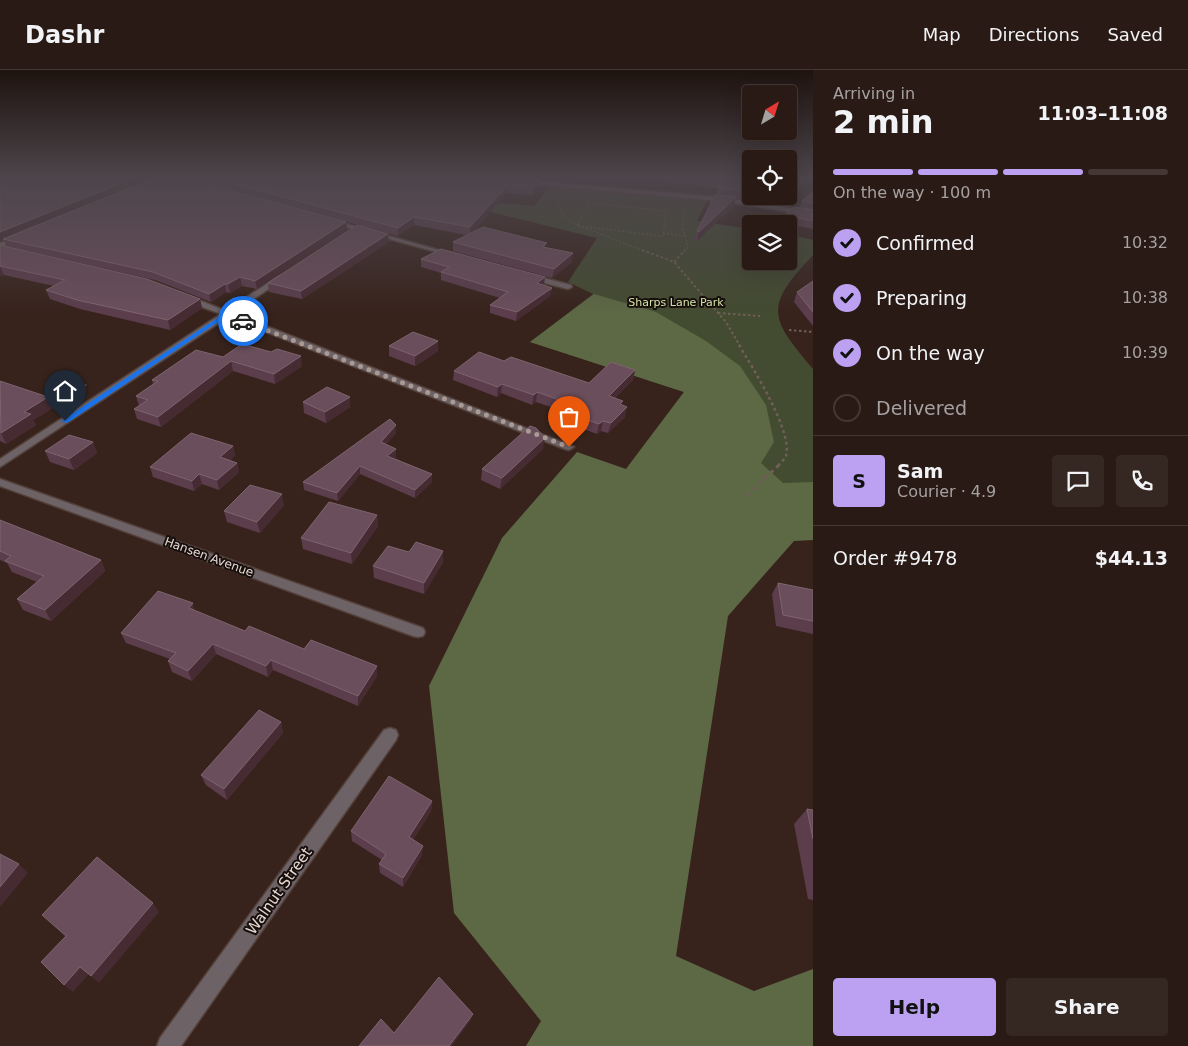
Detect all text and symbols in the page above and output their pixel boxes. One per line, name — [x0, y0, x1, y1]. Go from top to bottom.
text: Dashr — [25, 21, 104, 49]
text: Map — [923, 24, 961, 45]
text: Directions — [989, 24, 1079, 45]
text: Saved — [1107, 24, 1163, 45]
text: Arriving in — [833, 84, 915, 103]
north arrow — [742, 85, 798, 140]
map controls — [742, 85, 797, 270]
text: 11:03–11:08 — [1038, 102, 1168, 124]
text: 2 min — [833, 103, 934, 141]
button: locate — [742, 150, 797, 205]
text: On the way · 100 m — [833, 183, 991, 202]
button: layers — [742, 215, 797, 270]
icon: check — [833, 229, 861, 257]
text: Confirmed — [876, 232, 975, 254]
text: 10:32 — [1122, 233, 1168, 252]
icon: check — [833, 284, 861, 312]
text: Preparing — [876, 287, 967, 309]
text: 10:38 — [1122, 288, 1168, 307]
courier — [218, 296, 268, 346]
park label: Sharps Lane Park — [628, 296, 724, 309]
icon: car — [229, 307, 257, 335]
icon: check — [833, 339, 861, 367]
text: On the way — [876, 342, 985, 364]
text: 10:39 — [1122, 343, 1168, 362]
pin — [44, 370, 86, 421]
icon: home — [51, 377, 79, 405]
pin — [548, 396, 590, 447]
text: Delivered — [876, 397, 967, 419]
icon: bag — [555, 403, 583, 431]
button: chat — [1052, 455, 1104, 507]
button: phone — [1116, 455, 1168, 507]
text: Sam — [897, 460, 943, 482]
text: S — [852, 470, 866, 492]
text: Courier · 4.9 — [897, 482, 996, 501]
street label: Hansen Avenue — [163, 534, 255, 580]
text: Order #9478 — [833, 547, 957, 569]
text: $44.13 — [1095, 547, 1168, 569]
street label: Walnut Street — [242, 844, 316, 938]
button: Help — [833, 978, 996, 1036]
button: Share — [1006, 978, 1168, 1036]

